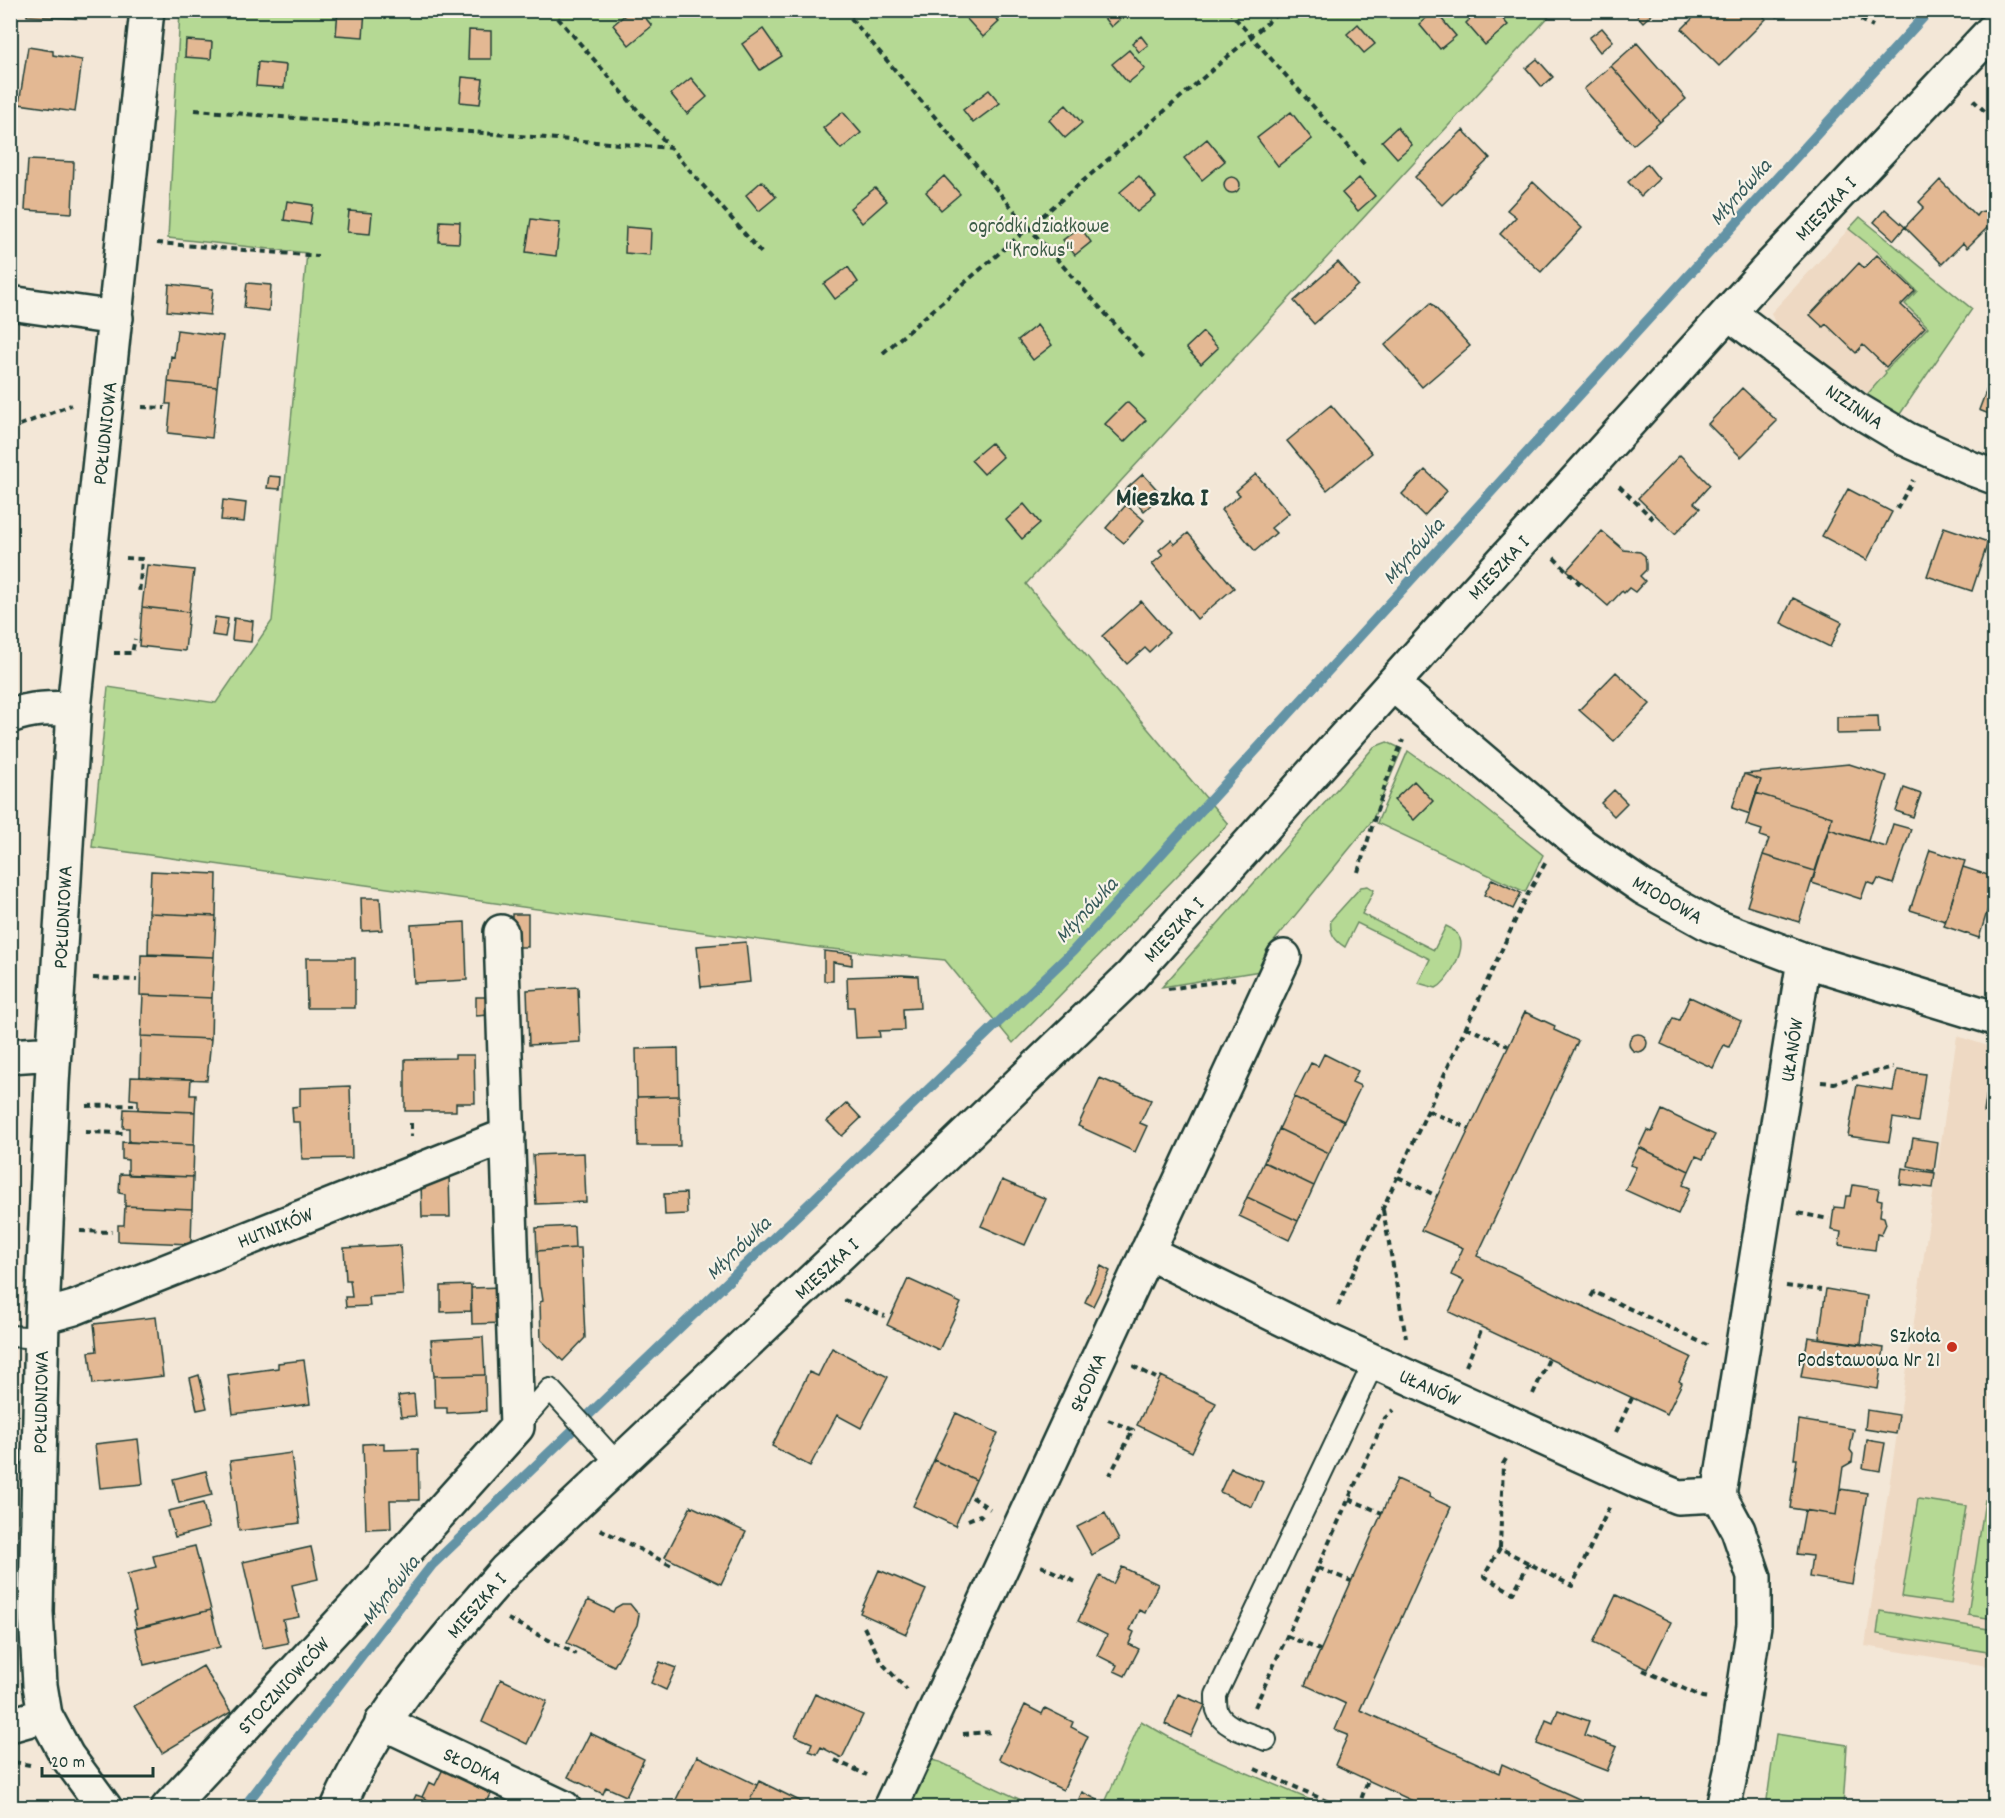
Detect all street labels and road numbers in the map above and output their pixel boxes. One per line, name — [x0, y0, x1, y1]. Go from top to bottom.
street label: MIESZKA I — [1789, 170, 1866, 249]
street label: NIZINNA — [1818, 378, 1889, 439]
street label: POŁUDNIOWA — [87, 380, 127, 487]
street label: MIESZKA I — [1462, 529, 1539, 608]
street label: POŁUDNIOWA — [47, 865, 83, 970]
street label: MIODOWA — [1626, 869, 1707, 934]
street label: MIESZKA I — [1138, 891, 1213, 971]
street label: UŁANÓW — [1774, 1015, 1814, 1085]
street label: HUTNIKÓW — [234, 1201, 319, 1259]
street label: MIESZKA I — [789, 1232, 868, 1308]
street label: SŁODKA — [1063, 1349, 1116, 1418]
street label: POŁUDNIOWA — [27, 1350, 59, 1454]
street label: UŁANÓW — [1393, 1363, 1465, 1417]
street label: MIESZKA I — [441, 1567, 516, 1647]
street label: STOCZNIOWCÓW — [232, 1631, 339, 1743]
street label: SŁODKA — [437, 1741, 506, 1794]

